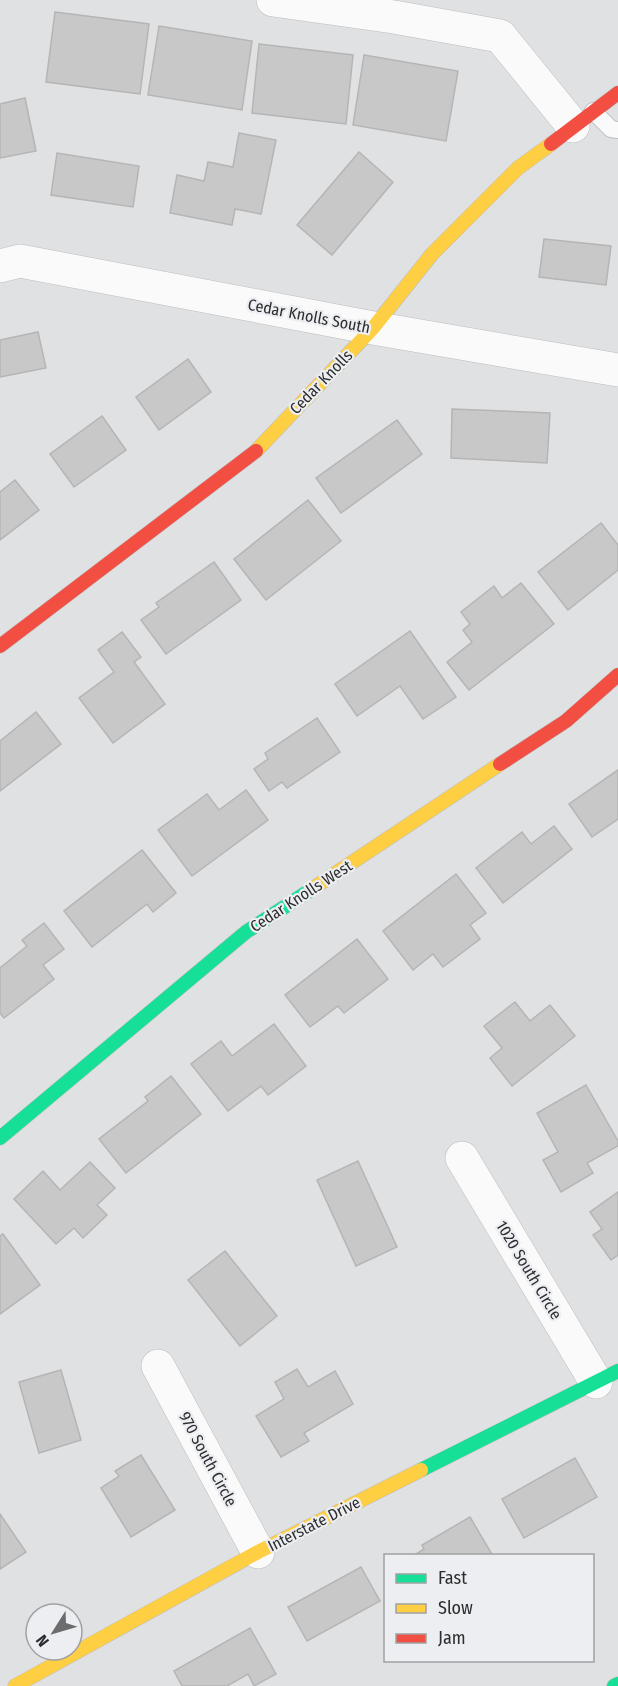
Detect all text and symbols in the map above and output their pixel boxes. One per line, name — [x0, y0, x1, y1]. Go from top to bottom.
street label: Cedar Knolls South — [246, 295, 372, 337]
street label: Cedar Knolls — [286, 346, 356, 418]
street label: Cedar Knolls West — [247, 856, 356, 936]
street label: 1020 South Circle — [492, 1217, 566, 1323]
street label: 970 South Circle — [175, 1408, 241, 1510]
street label: Interstate Drive — [265, 1493, 363, 1555]
legend — [384, 1554, 594, 1662]
text: Fast — [438, 1567, 467, 1589]
text: Slow — [438, 1597, 473, 1619]
north arrow — [24, 1602, 84, 1662]
text: Jam — [438, 1627, 466, 1649]
text: N — [32, 1631, 53, 1650]

